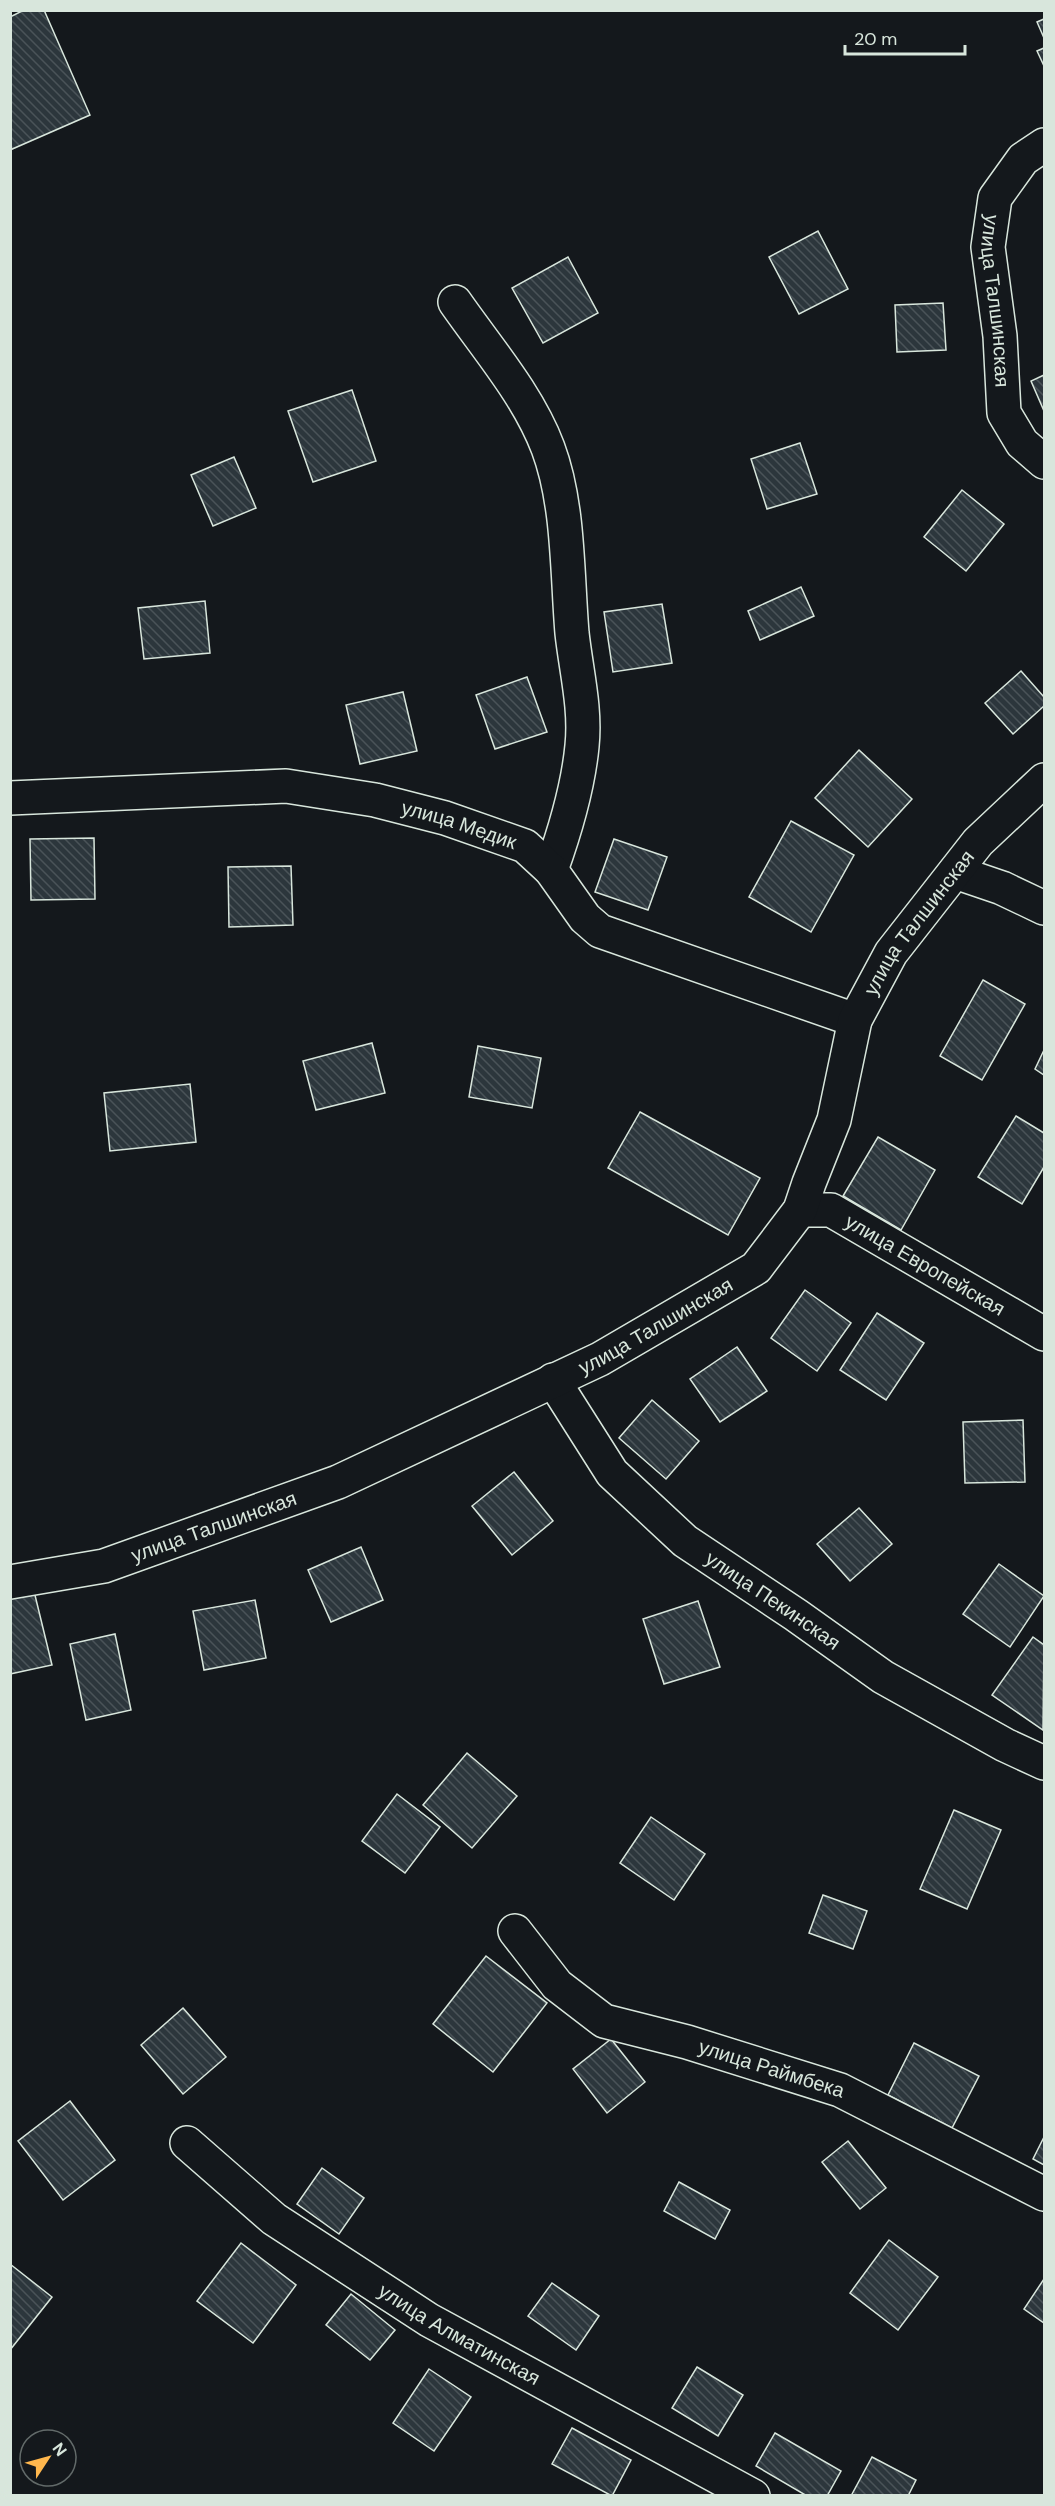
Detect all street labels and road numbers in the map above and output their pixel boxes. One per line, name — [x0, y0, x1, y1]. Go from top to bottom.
street label: улица Талшинская — [975, 213, 1016, 388]
street label: улица Медик — [399, 794, 520, 855]
street label: улица Талшинская — [858, 845, 980, 1000]
street label: улица Европейская — [841, 1208, 1010, 1322]
street label: улица Талшинская — [574, 1271, 737, 1380]
street label: улица Талшинская — [128, 1485, 300, 1568]
street label: улица Пекинская — [700, 1545, 846, 1656]
street label: улица Раймбека — [696, 2033, 849, 2104]
street label: улица Алматинская — [374, 2278, 545, 2391]

